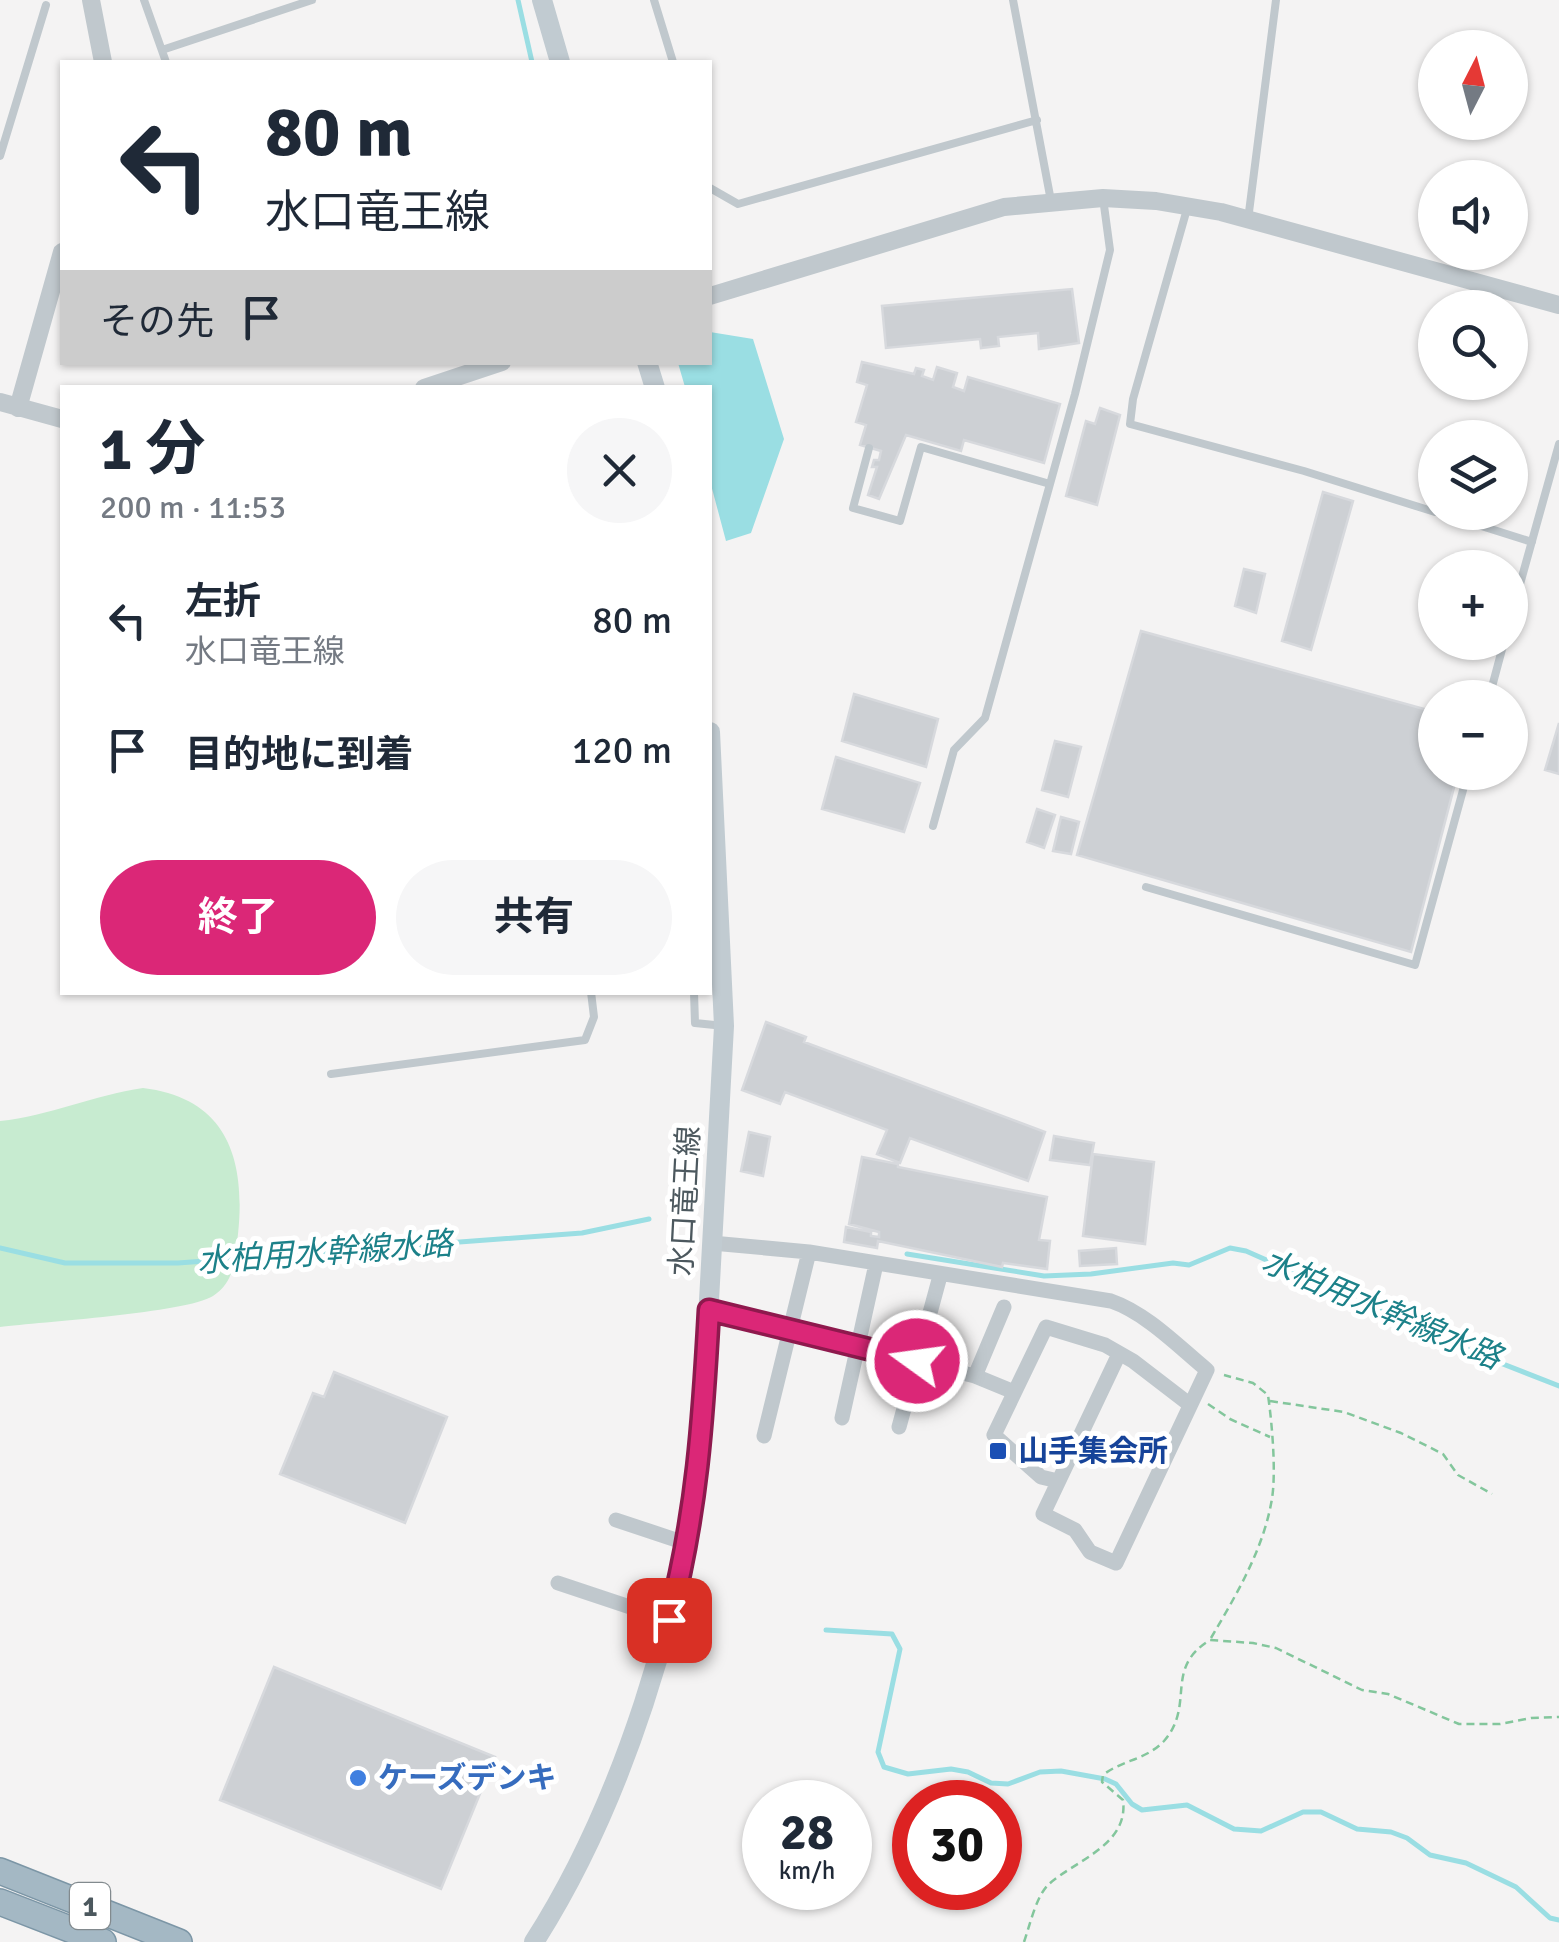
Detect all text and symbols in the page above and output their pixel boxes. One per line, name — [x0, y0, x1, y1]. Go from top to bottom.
north arrow — [1418, 30, 1528, 140]
map controls — [1418, 30, 1528, 790]
text: 80 m — [265, 89, 413, 175]
icon: left — [100, 100, 230, 230]
button: sound — [1418, 160, 1528, 270]
text: 水口竜王線 — [265, 185, 490, 240]
icon: arrive — [234, 290, 289, 345]
button: search — [1418, 290, 1528, 400]
text: その先 — [100, 298, 214, 345]
text: 1 分 — [100, 413, 206, 487]
button: close — [567, 418, 672, 523]
button: layers — [1418, 420, 1528, 530]
text: 200 m · 11:53 — [100, 488, 286, 527]
button: + — [1418, 550, 1528, 660]
text: 左折 — [185, 578, 261, 625]
icon: left — [100, 593, 155, 648]
text: 80 m — [592, 597, 672, 644]
text: 水口竜王線 — [185, 632, 345, 671]
button: − — [1418, 680, 1528, 790]
icon: arrive — [100, 723, 155, 778]
text: 120 m — [572, 727, 672, 774]
text: 目的地に到着 — [185, 731, 413, 778]
button: 終了 — [100, 860, 376, 975]
button: 共有 — [396, 860, 672, 975]
street label: 水口竜王線 — [663, 1125, 708, 1277]
water label: 水柏用水幹線水路 — [196, 1224, 457, 1281]
water label: 水柏用水幹線水路 — [1256, 1241, 1510, 1379]
position arrow — [865, 1309, 969, 1413]
place label: 山手集会所 — [1018, 1433, 1168, 1470]
marker: 山手集会所 — [987, 1440, 1009, 1462]
pin — [627, 1578, 712, 1663]
icon: arrive — [642, 1593, 697, 1648]
place label: ケーズデンキ — [378, 1760, 557, 1797]
marker: ケーズデンキ — [347, 1767, 369, 1789]
speed limit sign: 30 — [892, 1780, 1022, 1910]
text: 28 — [780, 1802, 834, 1864]
text: km/h — [779, 1855, 835, 1886]
road number: 1 — [70, 1883, 110, 1929]

